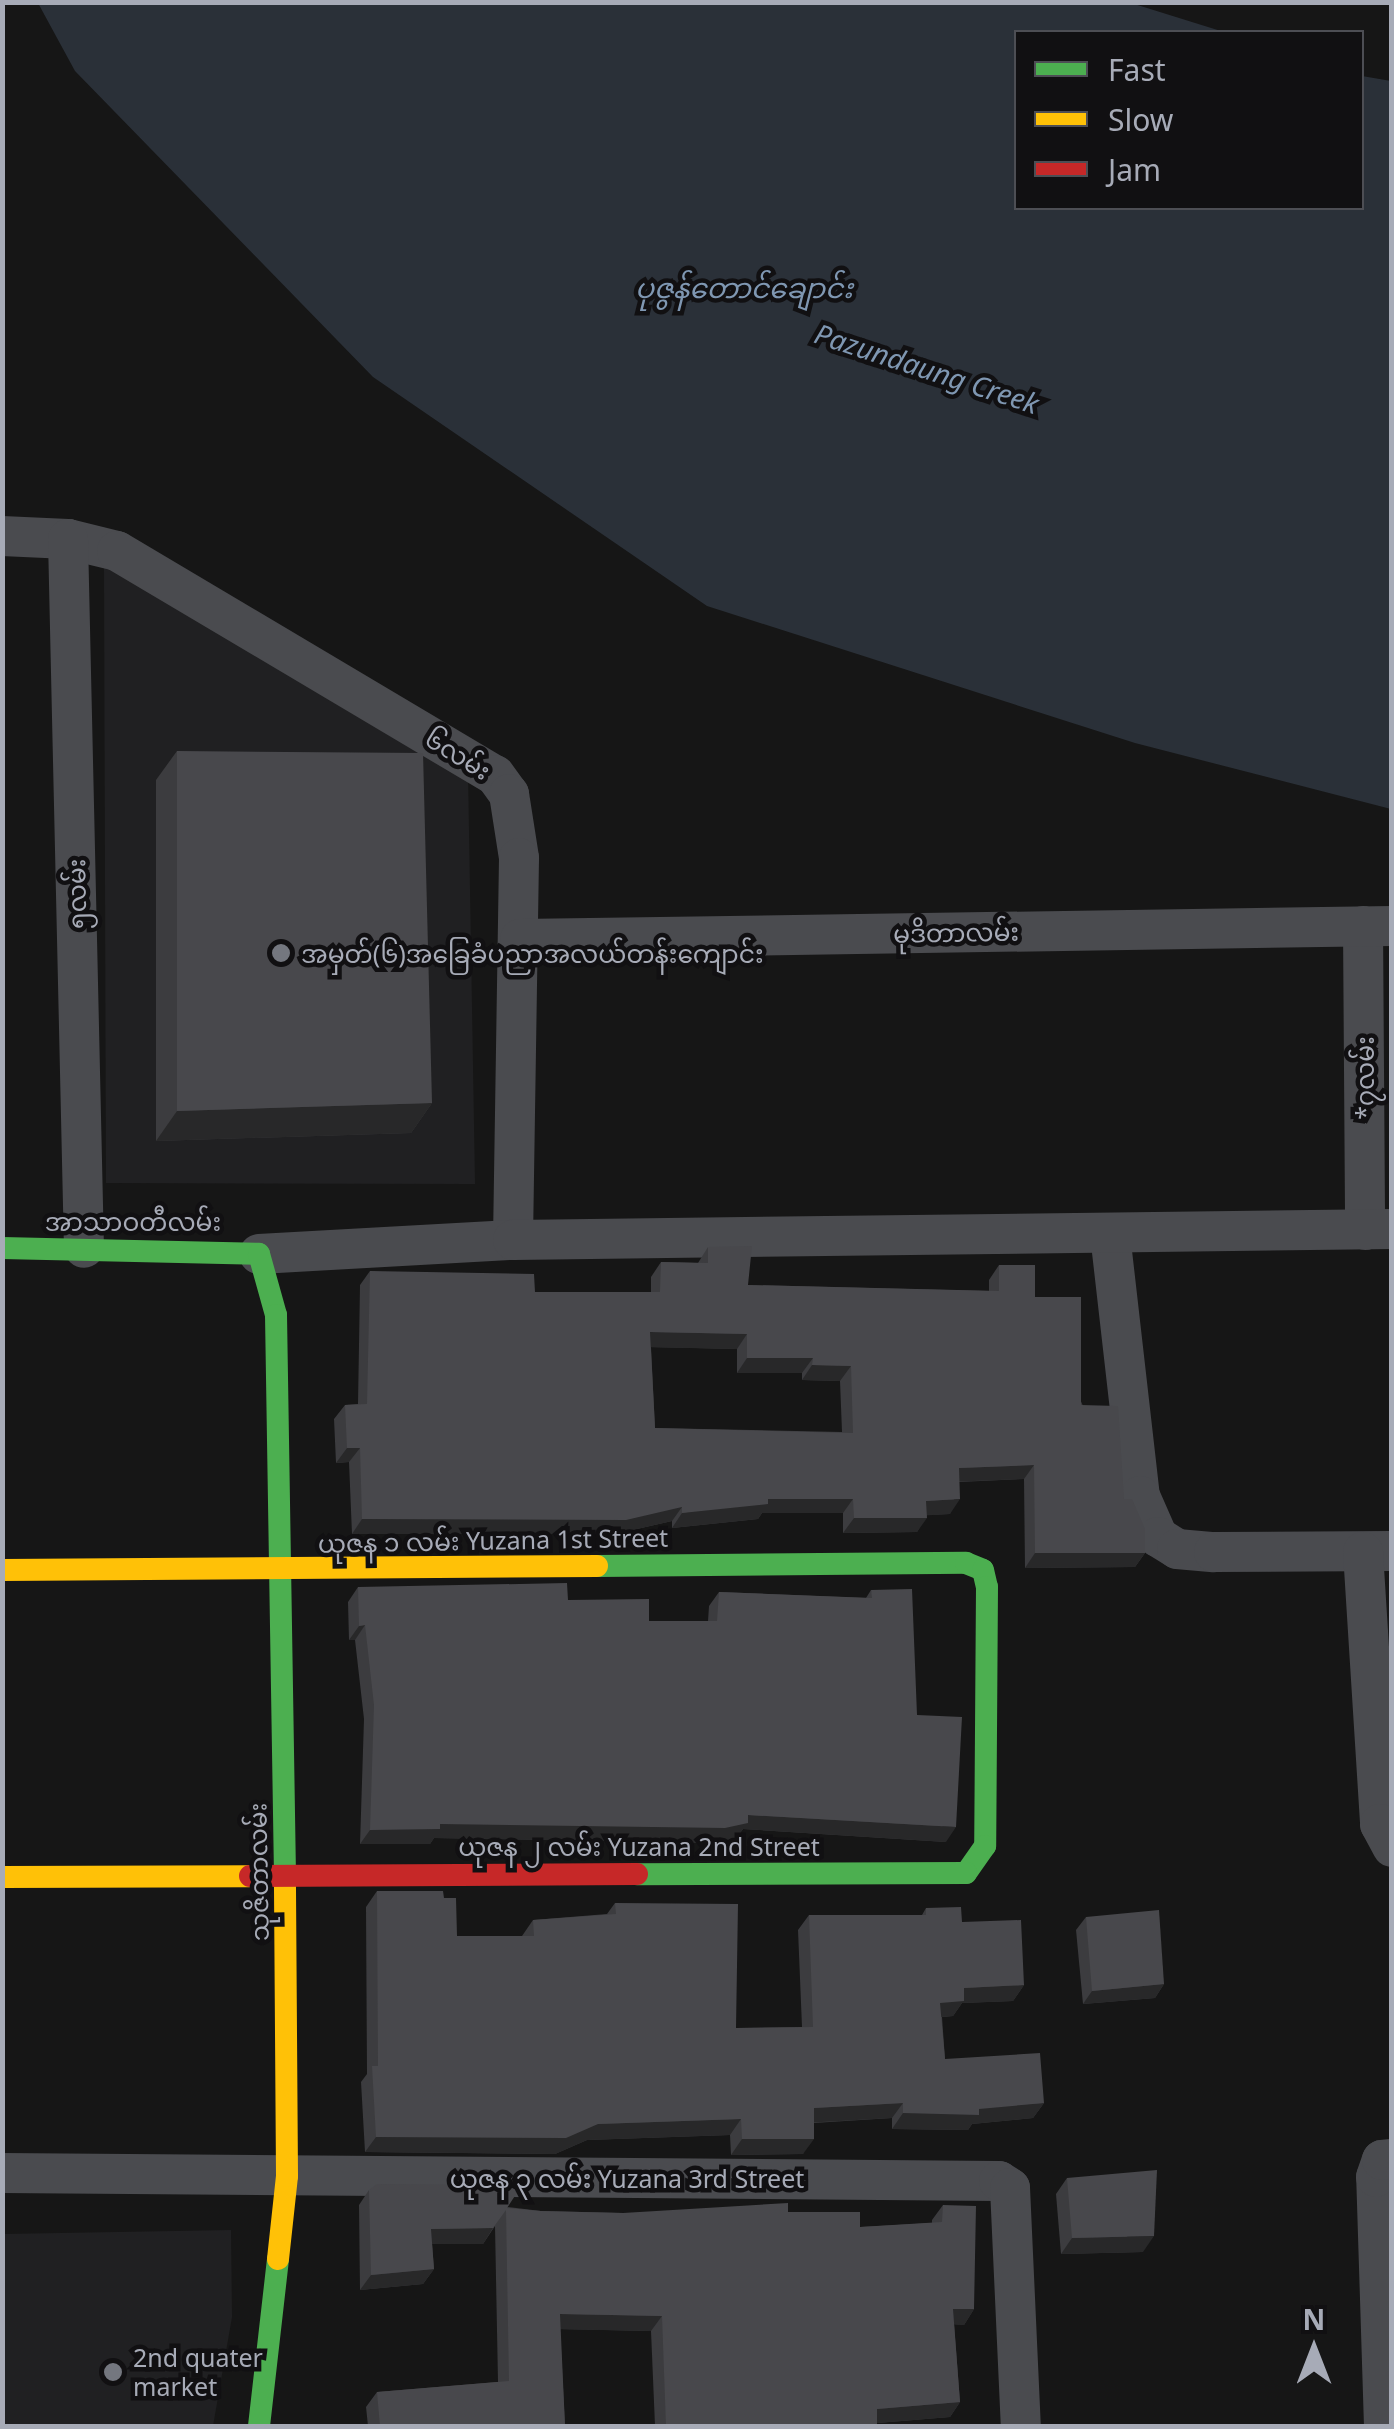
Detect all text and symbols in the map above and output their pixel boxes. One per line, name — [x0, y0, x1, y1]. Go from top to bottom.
legend — [1014, 30, 1364, 210]
text: Fast — [1108, 49, 1166, 90]
text: Slow — [1108, 99, 1173, 140]
text: Jam — [1108, 149, 1161, 190]
water label: ပုဇွန်တောင်ချောင်း — [635, 270, 853, 304]
water label: Pazundaung Creek — [811, 316, 1043, 420]
street label: ၆လမ်း — [420, 722, 496, 786]
street label: ၅လမ်း — [60, 858, 92, 930]
street label: မုဒိတာလမ်း — [893, 916, 1019, 948]
place label: အမှတ်(၆)အခြေခံပညာအလယ်တန်းကျောင်း — [301, 938, 764, 968]
marker: အမှတ်(၆)အခြေခံပညာအလယ်တန်းကျောင်း — [270, 942, 292, 964]
street label: *၇လမ်း — [1349, 1036, 1379, 1120]
street label: အာသာဝတီလမ်း — [45, 1206, 221, 1236]
street label: ယုဇန ၁ လမ်း Yuzana 1st Street — [318, 1522, 668, 1558]
street label: သုဇိတာလမ်း — [242, 1803, 274, 1941]
street label: ယုဇန ၂ လမ်း Yuzana 2nd Street — [458, 1831, 820, 1861]
street label: ယုဇန ၃ လမ်း Yuzana 3rd Street — [450, 2163, 804, 2193]
north arrow — [1264, 2299, 1364, 2399]
text: N — [1303, 2300, 1325, 2338]
place label: 2nd quater market — [133, 2343, 263, 2402]
marker: 2nd quater market — [102, 2361, 124, 2383]

